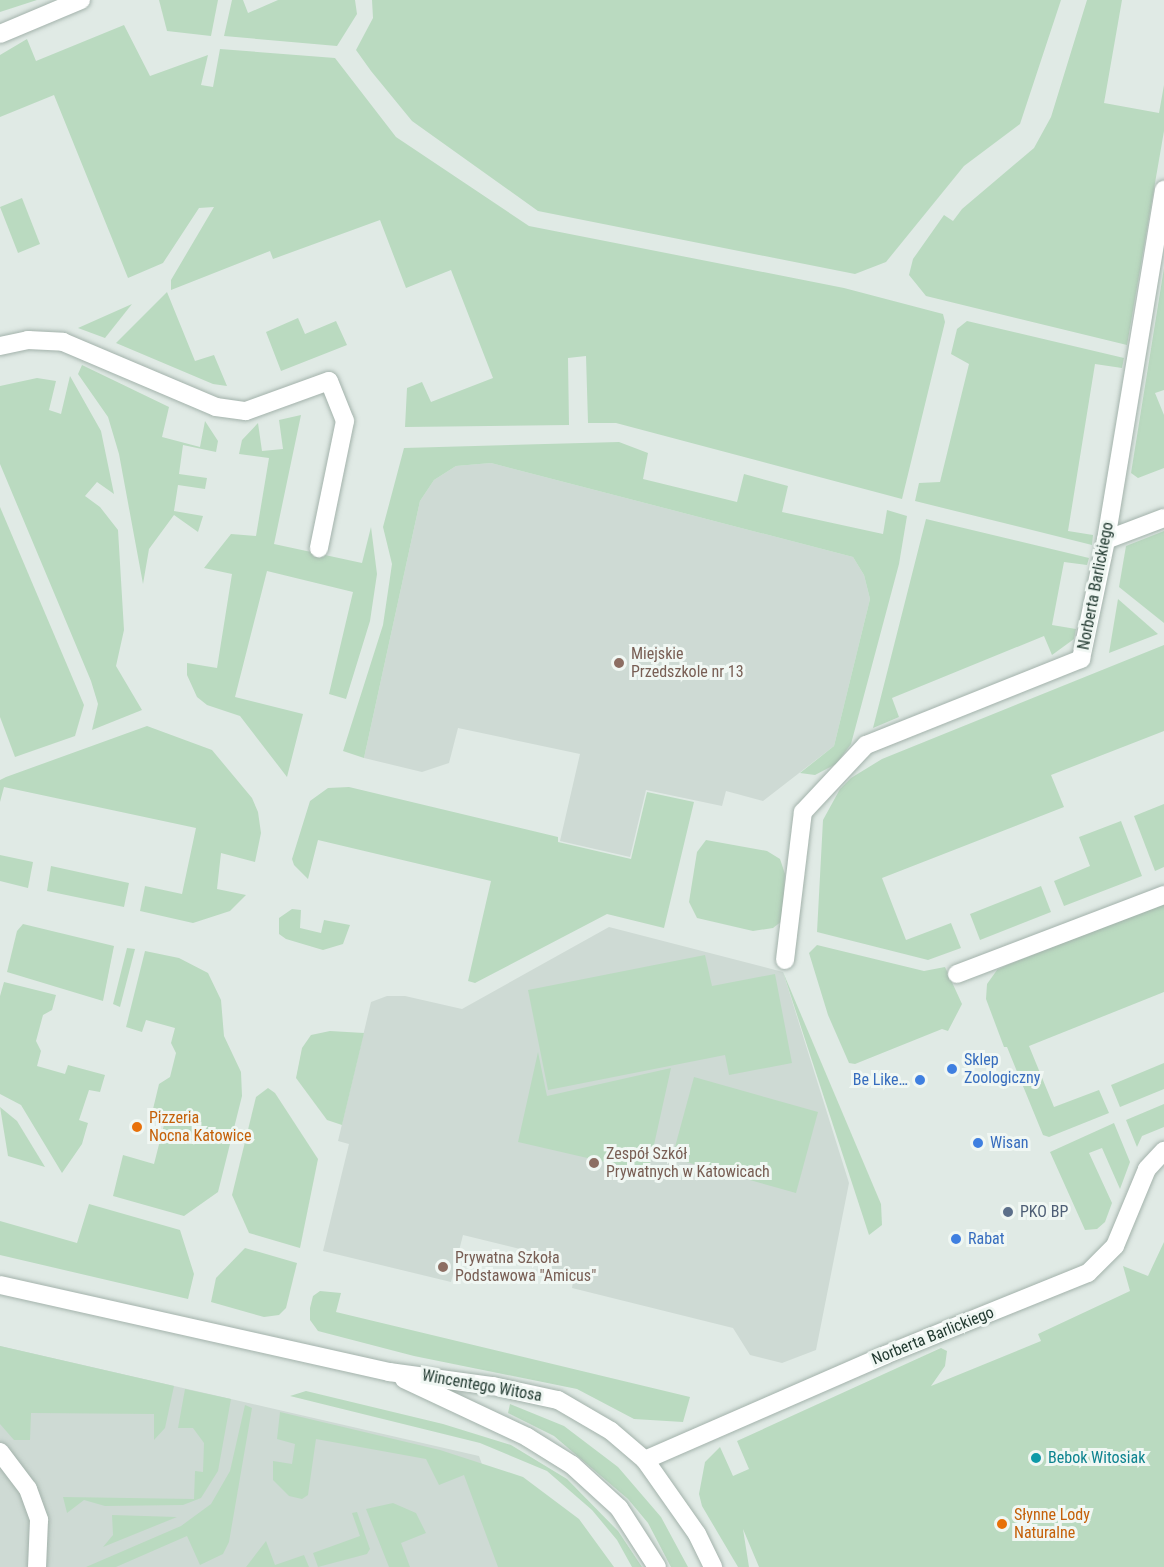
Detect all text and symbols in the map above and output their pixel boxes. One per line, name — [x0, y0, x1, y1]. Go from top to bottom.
street label: Norberta Barlickiego — [1074, 520, 1118, 652]
place label: Miejskie Przedszkole nr 13 — [631, 644, 744, 682]
marker: Miejskie Przedszkole nr 13 — [612, 656, 626, 670]
place label: Sklep Zoologiczny — [964, 1050, 1040, 1088]
marker: Sklep Zoologiczny — [945, 1062, 959, 1076]
place label: Be Like… — [853, 1070, 908, 1090]
marker: Be Like… — [913, 1073, 927, 1087]
place label: Pizzeria Nocna Katowice — [149, 1108, 251, 1146]
marker: Pizzeria Nocna Katowice — [130, 1120, 144, 1134]
place label: Wisan — [990, 1133, 1029, 1153]
marker: Wisan — [971, 1136, 985, 1150]
place label: Zespół Szkół Prywatnych w Katowicach — [606, 1144, 770, 1182]
marker: Zespół Szkół Prywatnych w Katowicach — [587, 1156, 601, 1170]
place label: PKO BP — [1020, 1202, 1068, 1222]
marker: PKO BP — [1001, 1205, 1015, 1219]
place label: Rabat — [968, 1229, 1004, 1249]
marker: Rabat — [949, 1232, 963, 1246]
place label: Prywatna Szkoła Podstawowa "Amicus" — [455, 1248, 596, 1286]
marker: Prywatna Szkoła Podstawowa "Amicus" — [436, 1260, 450, 1274]
street label: Norberta Barlickiego — [869, 1303, 997, 1369]
street label: Wincentego Witosa — [421, 1366, 543, 1406]
place label: Bebok Witosiak — [1048, 1448, 1145, 1468]
marker: Bebok Witosiak — [1029, 1451, 1043, 1465]
place label: Słynne Lody Naturalne — [1014, 1505, 1090, 1543]
marker: Słynne Lody Naturalne — [995, 1517, 1009, 1531]

